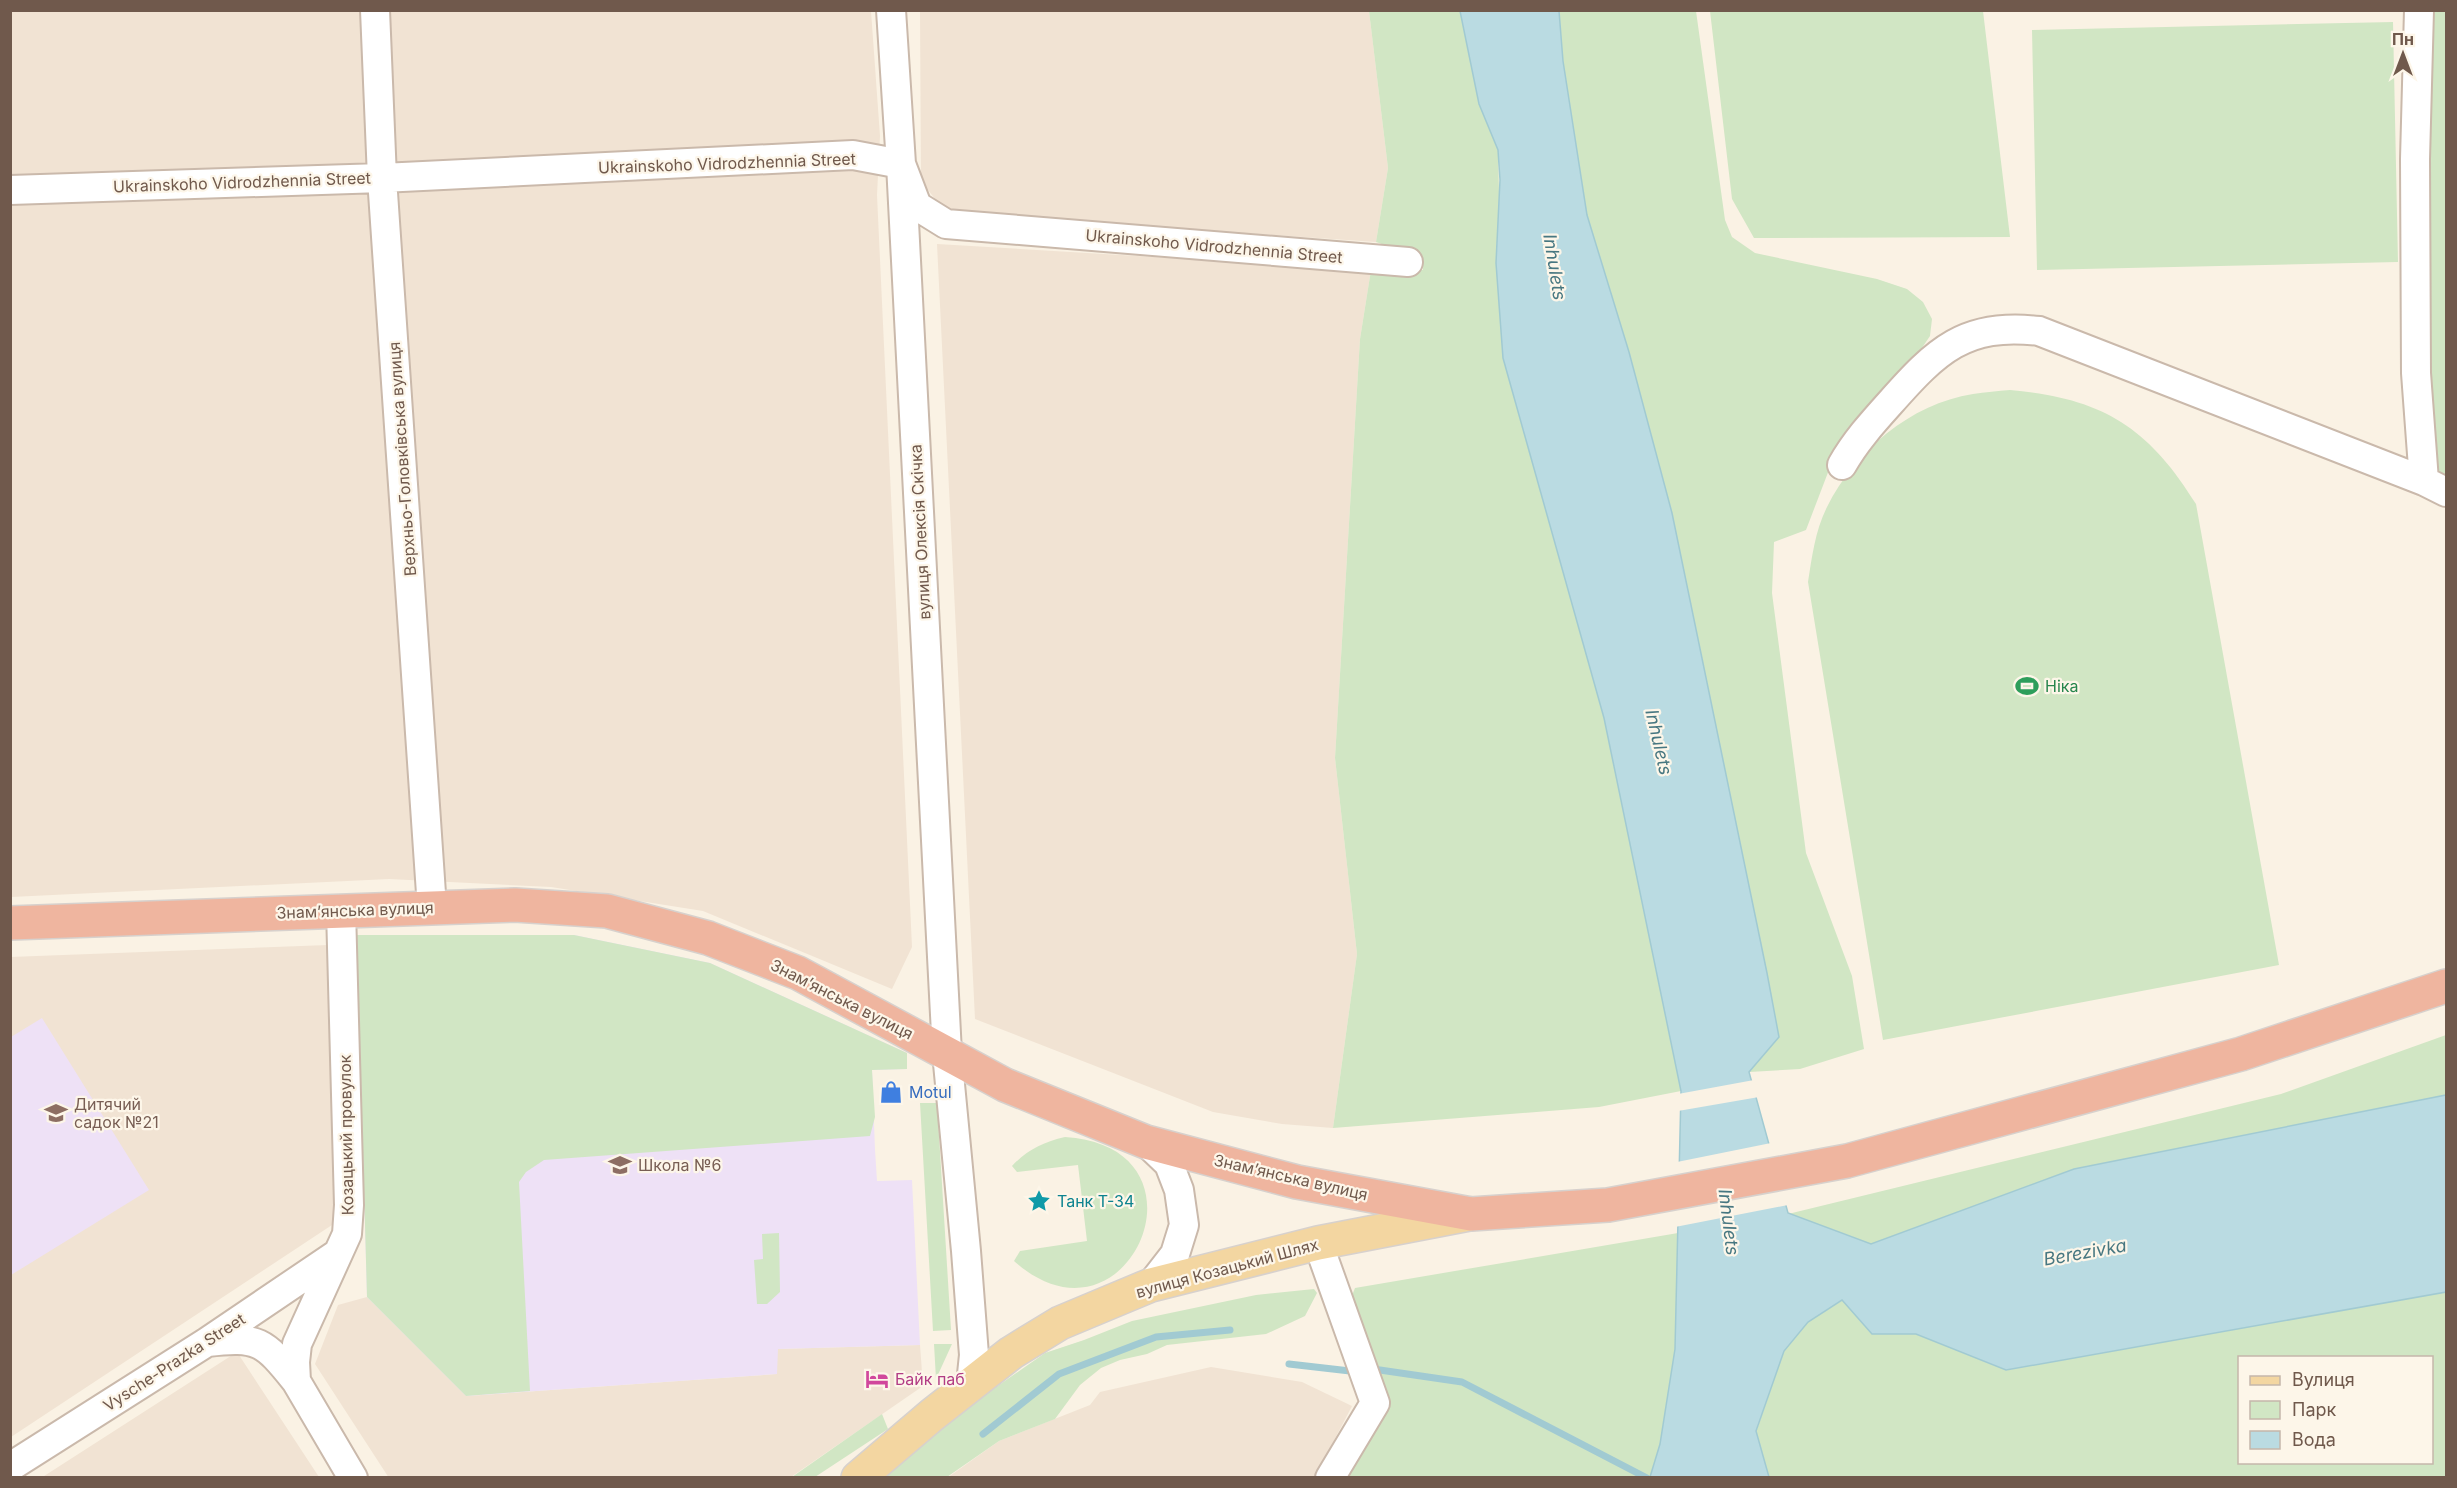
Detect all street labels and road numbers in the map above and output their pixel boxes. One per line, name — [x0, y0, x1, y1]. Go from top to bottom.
street label: Ukrainskoho Vidrodzhennia Street — [598, 149, 856, 177]
street label: Ukrainskoho Vidrodzhennia Street — [113, 168, 371, 196]
street label: Ukrainskoho Vidrodzhennia Street — [1085, 225, 1343, 267]
street label: Верхньо-Головківська вулиця — [384, 341, 420, 577]
street label: вулиця Олексія Скічка — [905, 444, 935, 620]
street label: Знамʼянська вулиця — [276, 897, 434, 923]
street label: Знамʼянська вулиця — [767, 954, 917, 1044]
street label: Козацький провулок — [335, 1054, 357, 1216]
street label: Знамʼянська вулиця — [1212, 1150, 1370, 1204]
street label: вулиця Козацький Шлях — [1134, 1234, 1321, 1302]
street label: Vysche-Prazka Street — [99, 1309, 249, 1415]

